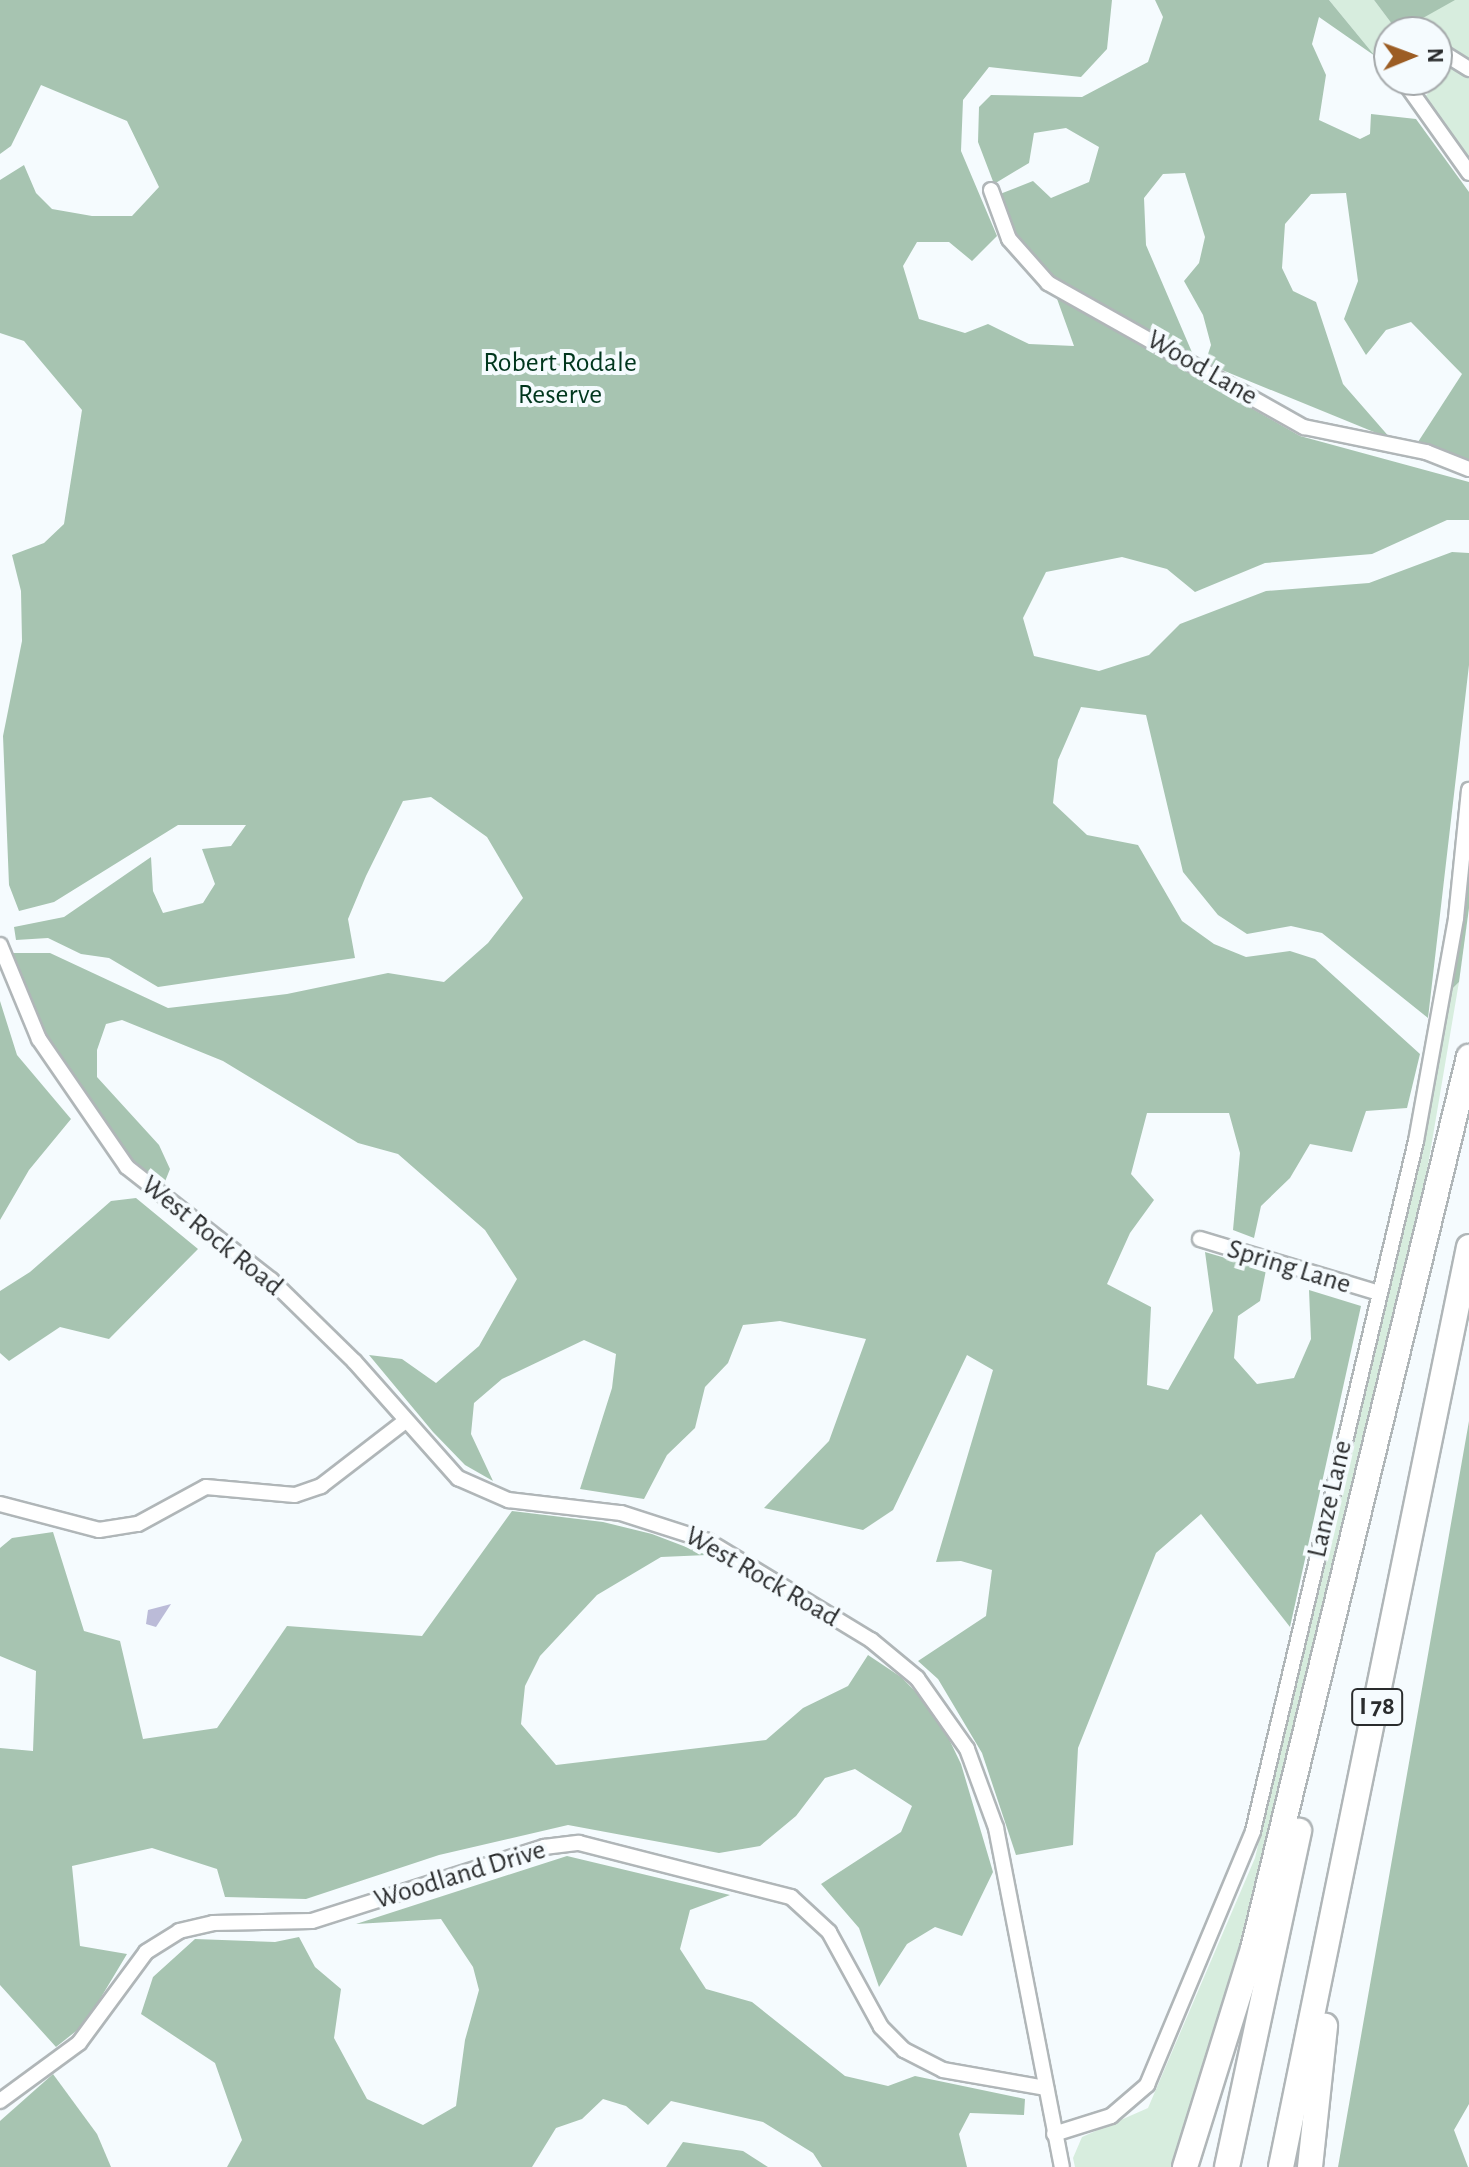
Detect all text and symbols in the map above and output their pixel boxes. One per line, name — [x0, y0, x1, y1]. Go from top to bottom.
north arrow — [1373, 16, 1453, 96]
text: N — [1424, 48, 1446, 63]
street label: Wood Lane — [1141, 323, 1263, 413]
park label: Robert Rodale Reserve — [483, 346, 637, 412]
street label: West Rock Road — [134, 1169, 290, 1303]
street label: Spring Lane — [1223, 1232, 1355, 1302]
street label: Lanze Lane — [1300, 1437, 1360, 1561]
street label: West Rock Road — [679, 1519, 845, 1635]
road number: I 78 — [1351, 1685, 1403, 1729]
street label: Woodland Drive — [370, 1833, 550, 1917]

